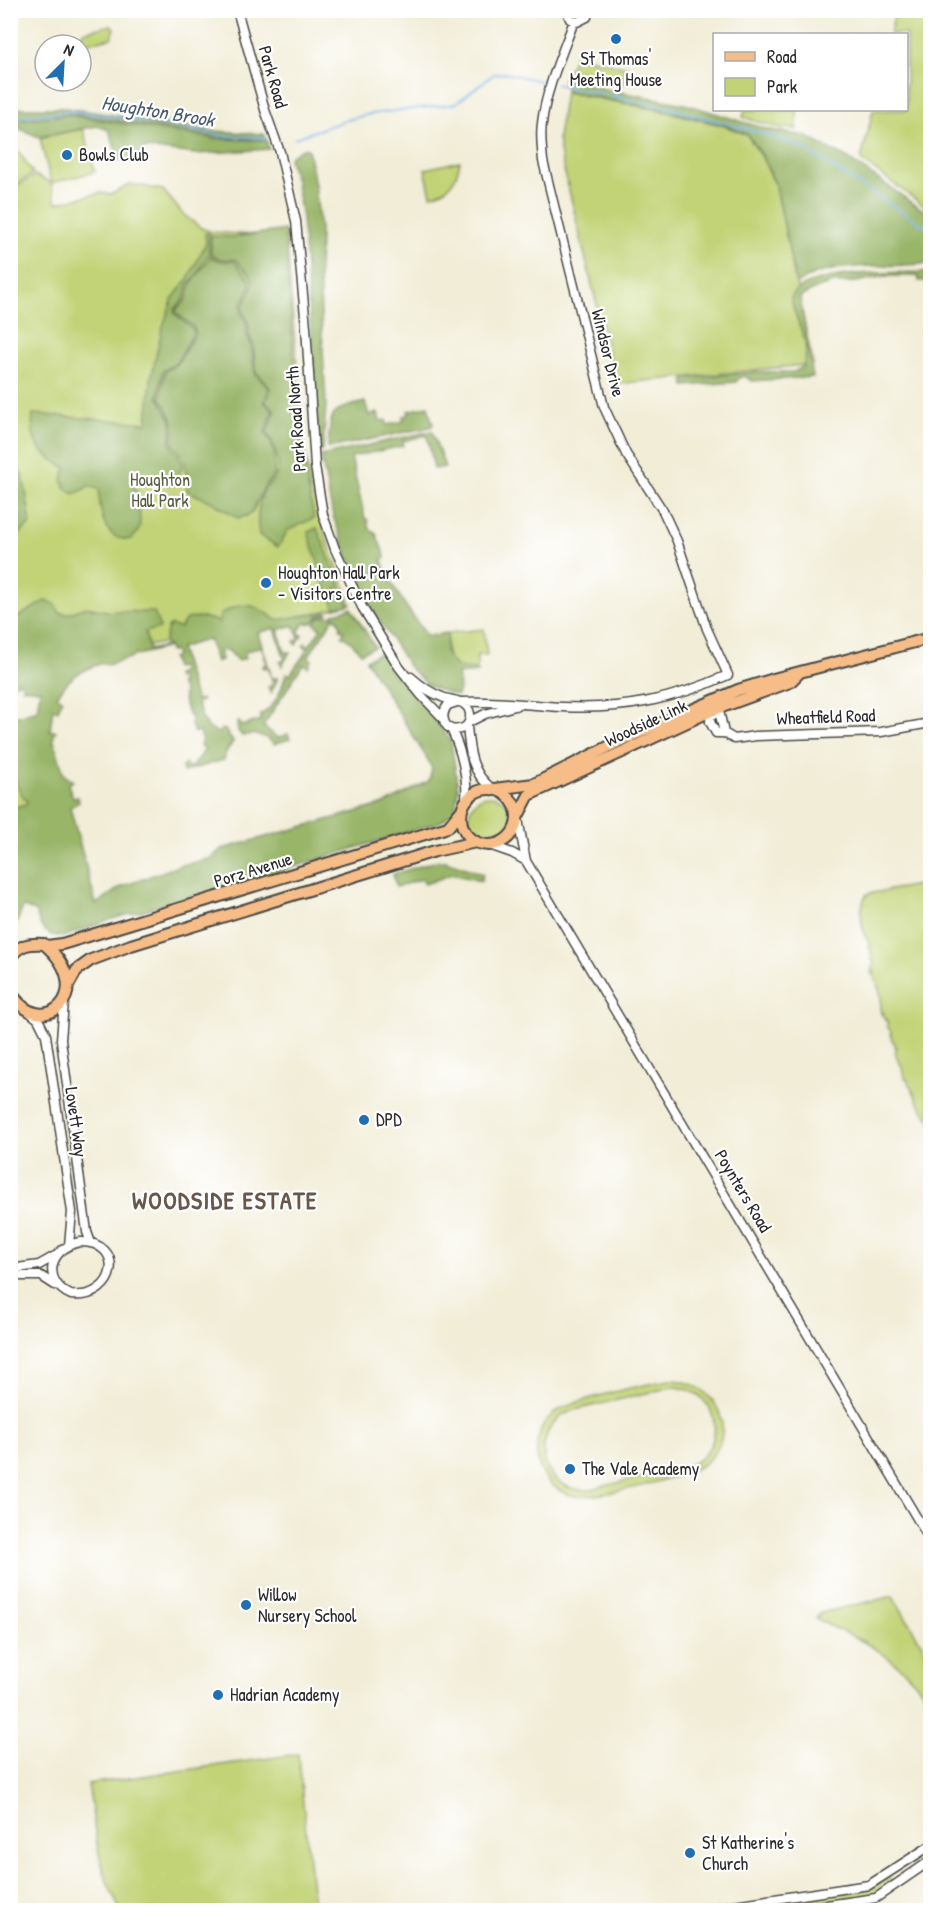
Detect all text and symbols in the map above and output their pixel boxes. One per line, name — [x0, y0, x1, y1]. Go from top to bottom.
marker: St Thomas' Meeting House — [609, 32, 623, 46]
north arrow — [33, 33, 93, 93]
legend — [713, 33, 908, 111]
text: N — [61, 38, 78, 61]
street label: Park Road — [253, 43, 294, 111]
text: Road — [767, 44, 797, 69]
place label: St Thomas' Meeting House — [570, 46, 662, 92]
text: Park — [767, 74, 798, 99]
water label: Houghton Brook — [100, 88, 218, 134]
place label: Bowls Club — [79, 142, 149, 167]
marker: Bowls Club — [60, 148, 74, 162]
street label: Windsor Drive — [586, 306, 631, 399]
street label: Park Road North — [279, 365, 312, 472]
park label: Houghton Hall Park — [130, 467, 190, 513]
place label: Houghton Hall Park - Visitors Centre — [278, 560, 400, 606]
marker: Houghton Hall Park - Visitors Centre — [259, 576, 273, 590]
street label: Woodside Link — [601, 692, 692, 753]
street label: Wheatfield Road — [776, 702, 876, 731]
street label: Porz Avenue — [211, 846, 295, 893]
street label: Lovett Way — [59, 1085, 94, 1159]
place label: DPD — [376, 1107, 402, 1132]
marker: DPD — [357, 1113, 371, 1127]
street label: Poynters Road — [709, 1145, 778, 1237]
district label: WOODSIDE ESTATE — [132, 1184, 318, 1216]
place label: The Vale Academy — [582, 1456, 700, 1481]
marker: The Vale Academy — [563, 1462, 577, 1476]
place label: Willow Nursery School — [258, 1582, 357, 1628]
marker: Willow Nursery School — [239, 1598, 253, 1612]
place label: Hadrian Academy — [230, 1682, 340, 1707]
marker: Hadrian Academy — [211, 1688, 225, 1702]
place label: St Katherine's Church — [702, 1830, 794, 1876]
marker: St Katherine's Church — [683, 1846, 697, 1860]

